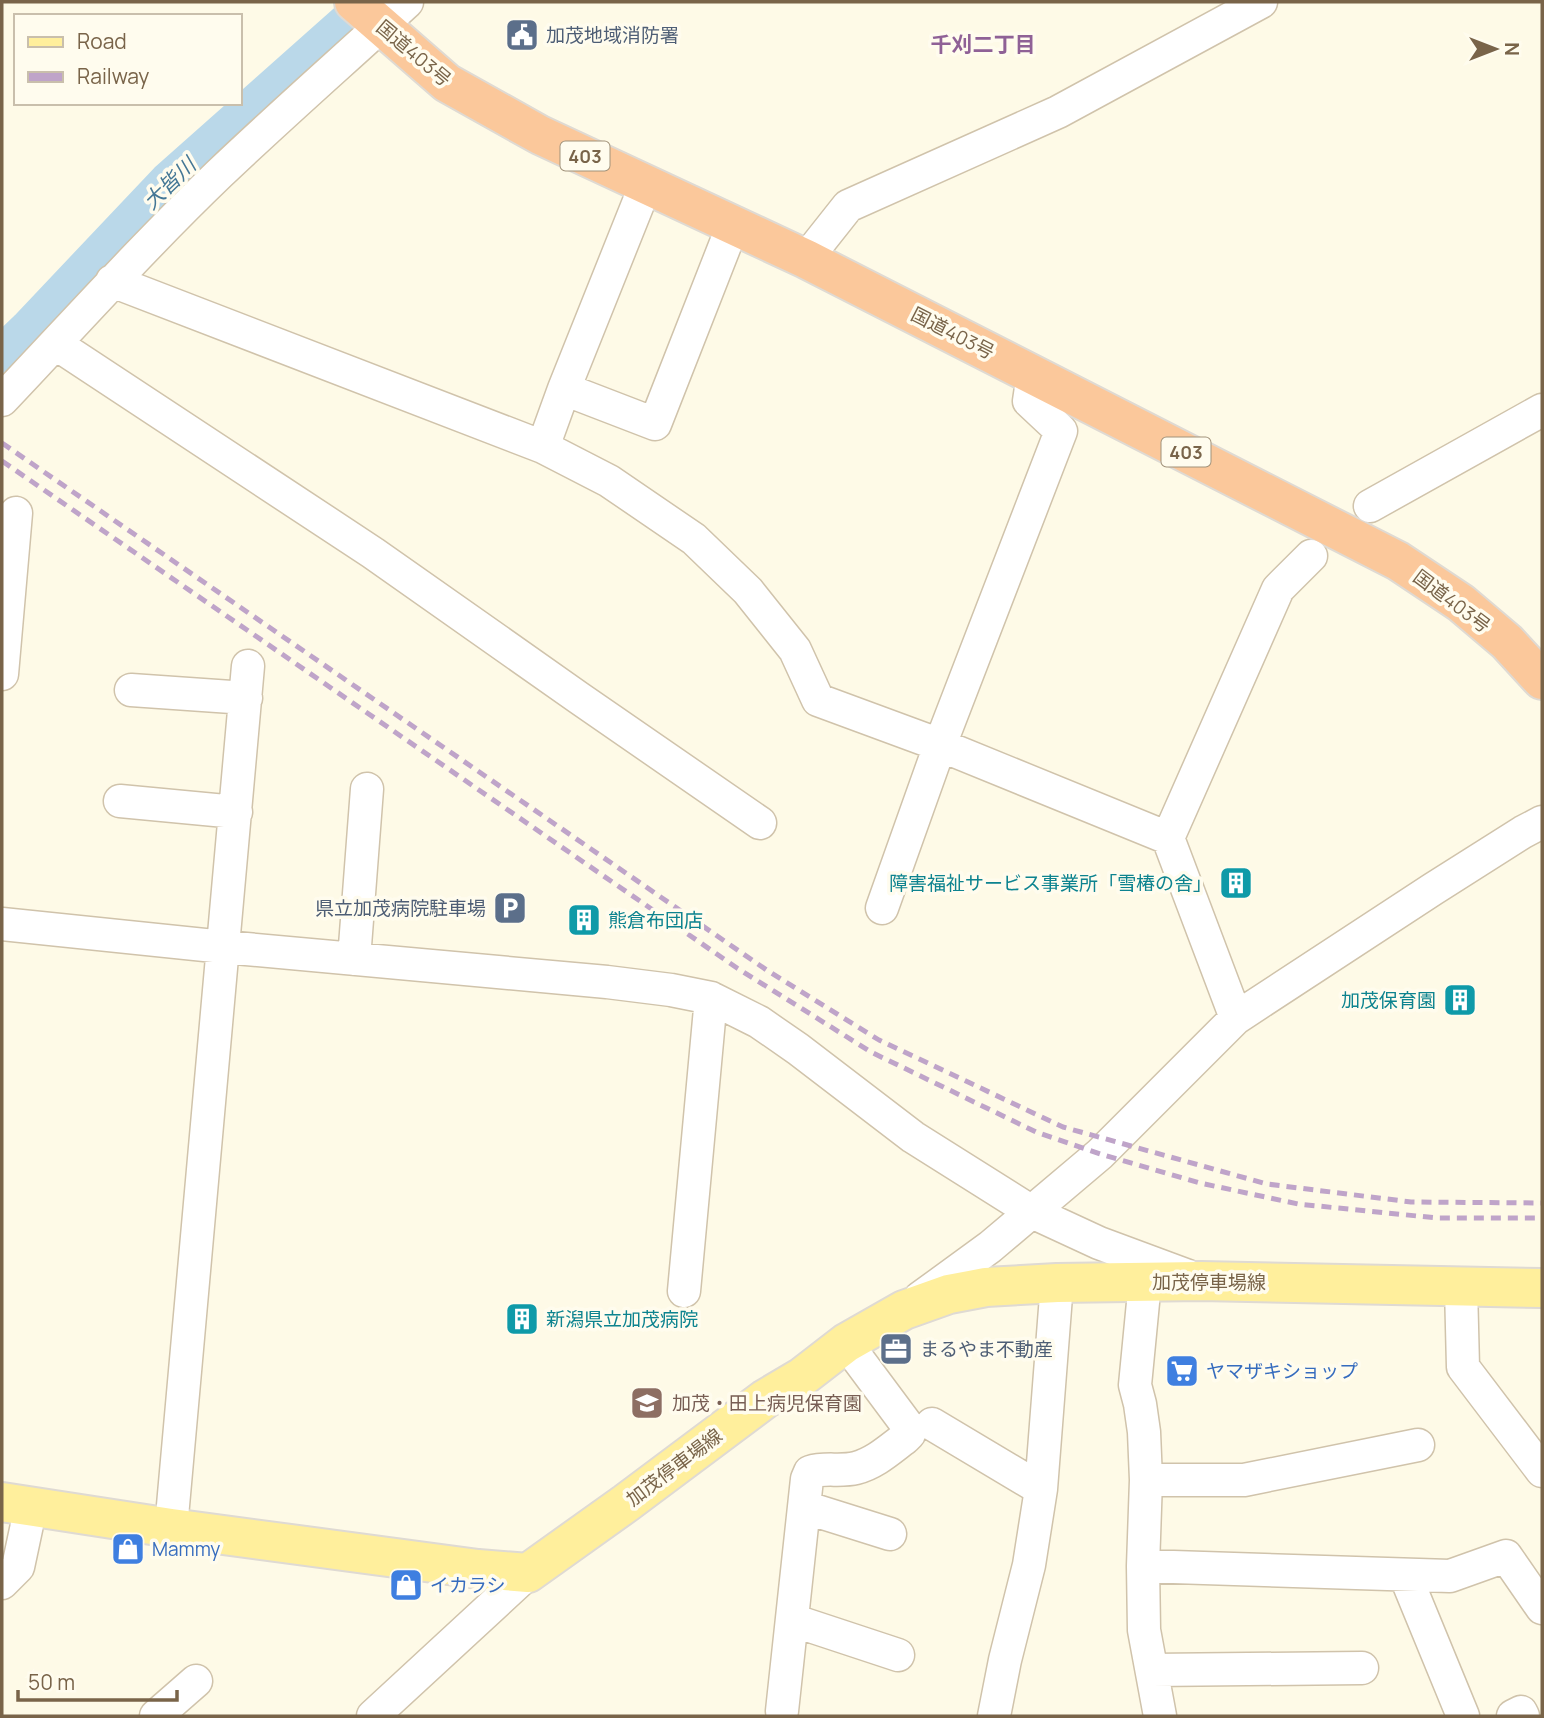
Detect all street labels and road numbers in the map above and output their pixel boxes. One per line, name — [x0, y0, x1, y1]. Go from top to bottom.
street label: 国道403号 — [371, 14, 457, 92]
road number: 403 — [560, 141, 610, 170]
street label: 国道403号 — [907, 301, 999, 365]
road number: 403 — [1162, 438, 1210, 466]
street label: 国道403号 — [1408, 563, 1496, 639]
street label: 加茂停車場線 — [1152, 1269, 1266, 1295]
street label: 加茂停車場線 — [621, 1422, 727, 1512]

